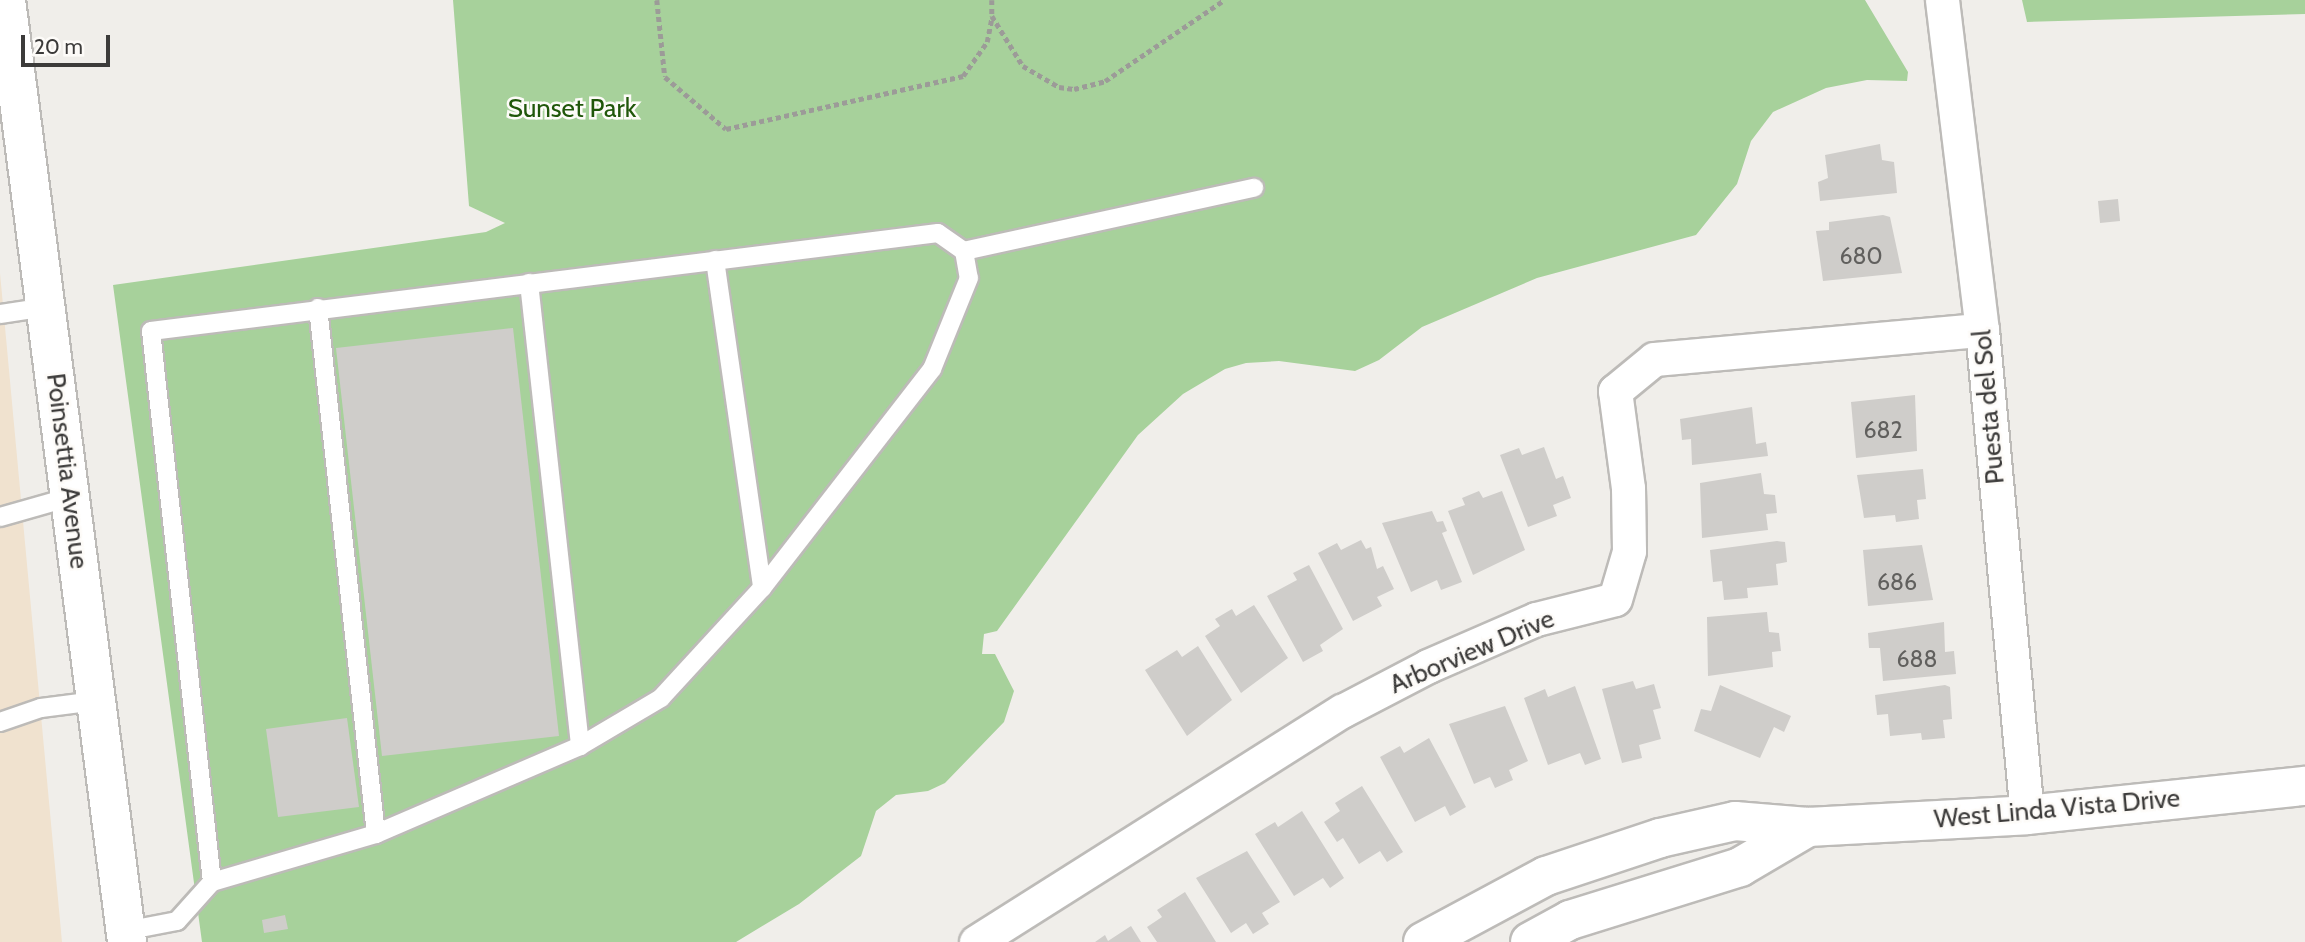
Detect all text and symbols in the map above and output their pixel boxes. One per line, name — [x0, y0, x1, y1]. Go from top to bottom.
scale bar — [24, 21, 114, 65]
text: 20 m — [34, 34, 83, 59]
park label: Sunset Park — [508, 93, 636, 125]
house number: 680 — [1839, 242, 1883, 270]
street label: Puesta del Sol — [1967, 329, 2011, 485]
street label: Poinsettia Avenue — [40, 371, 94, 571]
house number: 682 — [1863, 416, 1903, 444]
house number: 686 — [1877, 568, 1917, 596]
street label: Arborview Drive — [1385, 603, 1559, 701]
house number: 688 — [1897, 645, 1937, 673]
street label: West Linda Vista Drive — [1933, 783, 2181, 835]

